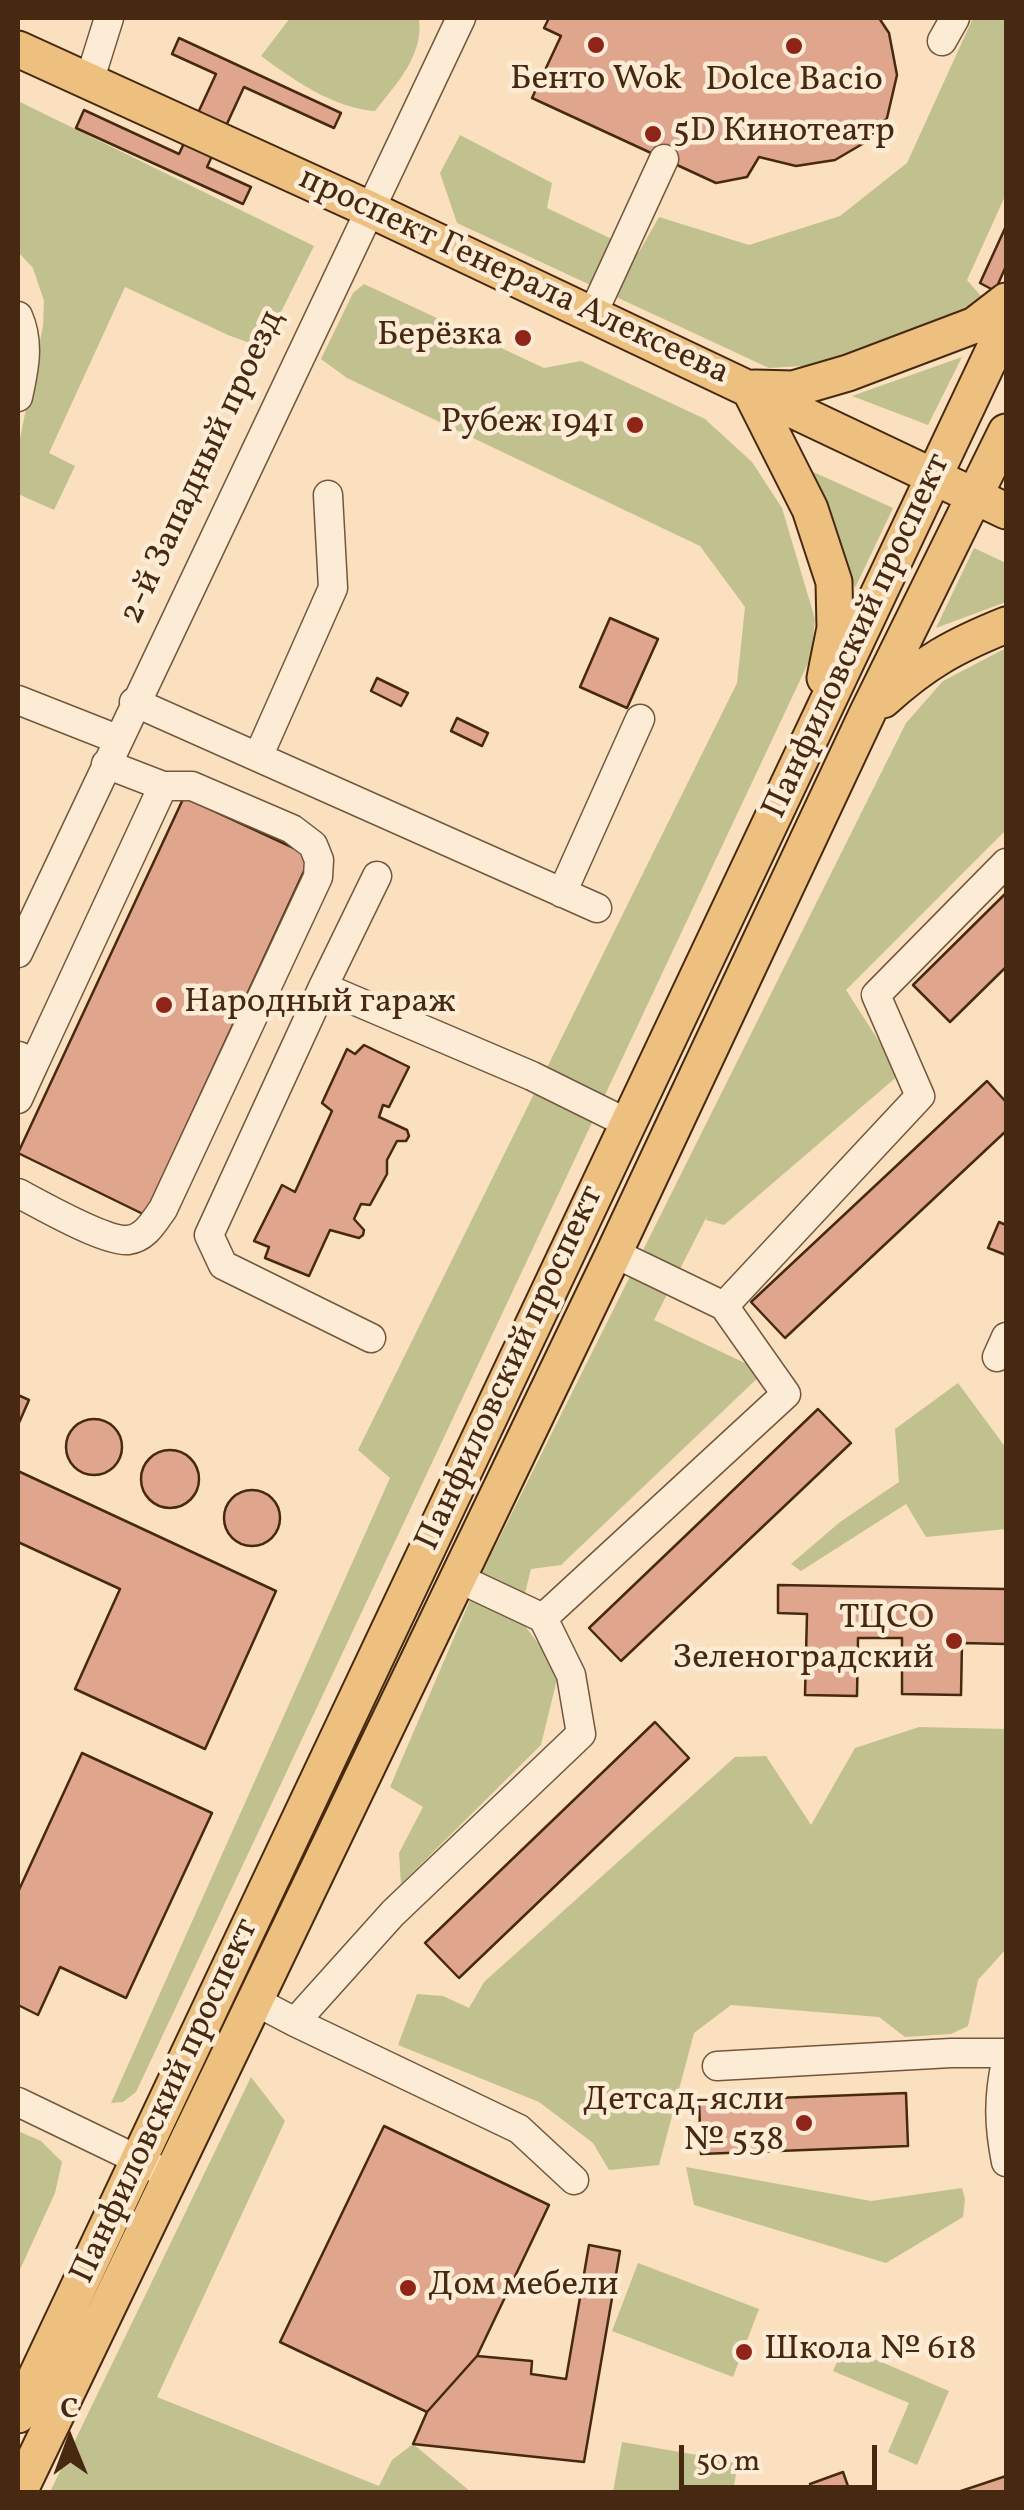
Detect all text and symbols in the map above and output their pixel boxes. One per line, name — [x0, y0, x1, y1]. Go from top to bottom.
marker: Бенто Wok — [585, 34, 607, 56]
marker: Dolce Bacio — [783, 35, 805, 57]
place label: Бенто Wok — [510, 61, 682, 103]
place label: Dolce Bacio — [705, 62, 883, 104]
place label: 5D Кинотеатр — [673, 113, 895, 155]
marker: 5D Кинотеатр — [642, 123, 664, 145]
street label: проспект Генерала Алексеева — [291, 160, 735, 396]
street label: 2-й Западный проезд — [113, 304, 295, 632]
place label: Берёзка — [377, 317, 503, 359]
marker: Берёзка — [512, 327, 534, 349]
place label: Рубеж 1941 — [440, 404, 615, 446]
marker: Рубеж 1941 — [624, 414, 646, 436]
street label: Панфиловский проспект — [756, 448, 962, 826]
place label: Народный гараж — [184, 984, 456, 1026]
marker: Народный гараж — [153, 994, 175, 1016]
street label: Панфиловский проспект — [409, 1180, 615, 1558]
place label: ТЦСО Зеленоградский — [672, 1600, 934, 1682]
marker: ТЦСО Зеленоградский — [943, 1630, 965, 1652]
street label: Панфиловский проспект — [64, 1913, 270, 2291]
place label: Детсад-ясли № 538 — [583, 2082, 784, 2164]
marker: Детсад-ясли № 538 — [793, 2112, 815, 2134]
place label: Дом мебели — [428, 2267, 619, 2309]
marker: Дом мебели — [397, 2277, 419, 2299]
place label: Школа № 618 — [764, 2331, 977, 2373]
marker: Школа № 618 — [733, 2341, 755, 2363]
north arrow — [20, 2390, 120, 2490]
text: С — [60, 2390, 79, 2429]
scale bar — [684, 2425, 882, 2487]
text: 50 m — [696, 2441, 760, 2483]

